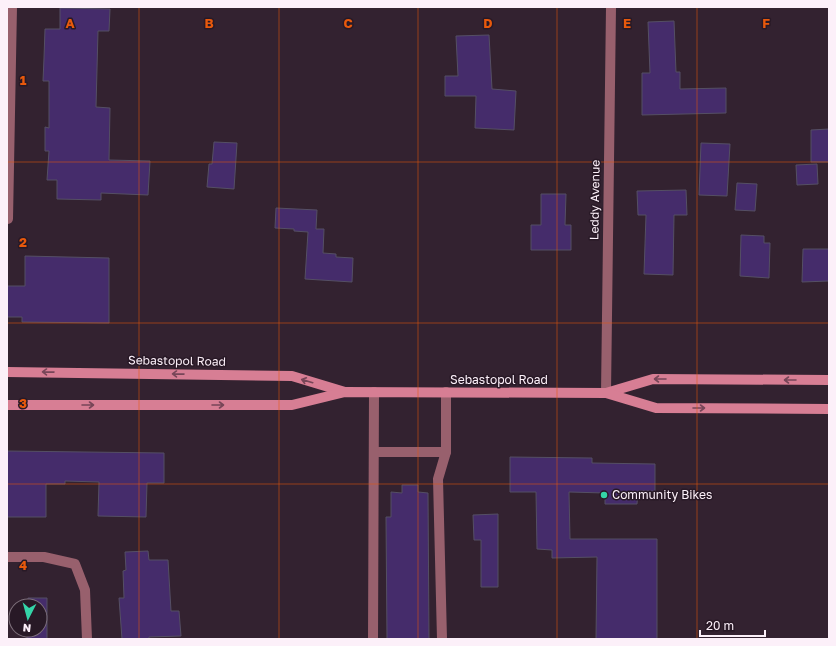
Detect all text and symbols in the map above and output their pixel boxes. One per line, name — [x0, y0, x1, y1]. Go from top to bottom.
text: A — [65, 15, 75, 31]
text: B — [204, 15, 214, 31]
text: C — [343, 15, 353, 31]
text: D — [483, 15, 493, 31]
text: E — [623, 15, 631, 31]
text: F — [762, 15, 770, 31]
text: 1 — [20, 72, 27, 88]
street label: Leddy Avenue — [586, 160, 603, 240]
text: 2 — [19, 234, 27, 250]
street label: Sebastopol Road — [128, 352, 226, 369]
one-way arrow — [42, 368, 55, 376]
one-way arrow — [172, 371, 185, 378]
street label: Sebastopol Road — [450, 372, 548, 387]
one-way arrow — [654, 375, 667, 383]
one-way arrow — [784, 376, 797, 384]
one-way arrow — [301, 377, 314, 384]
text: 3 — [19, 395, 27, 411]
one-way arrow — [81, 401, 94, 409]
one-way arrow — [211, 401, 224, 409]
one-way arrow — [692, 404, 705, 412]
place label: Community Bikes — [612, 487, 712, 502]
marker: Community Bikes — [599, 490, 609, 500]
text: 4 — [19, 557, 27, 573]
north arrow — [8, 598, 48, 638]
scale bar — [700, 612, 765, 638]
text: 20 m — [706, 618, 734, 633]
text: N — [22, 622, 32, 635]

